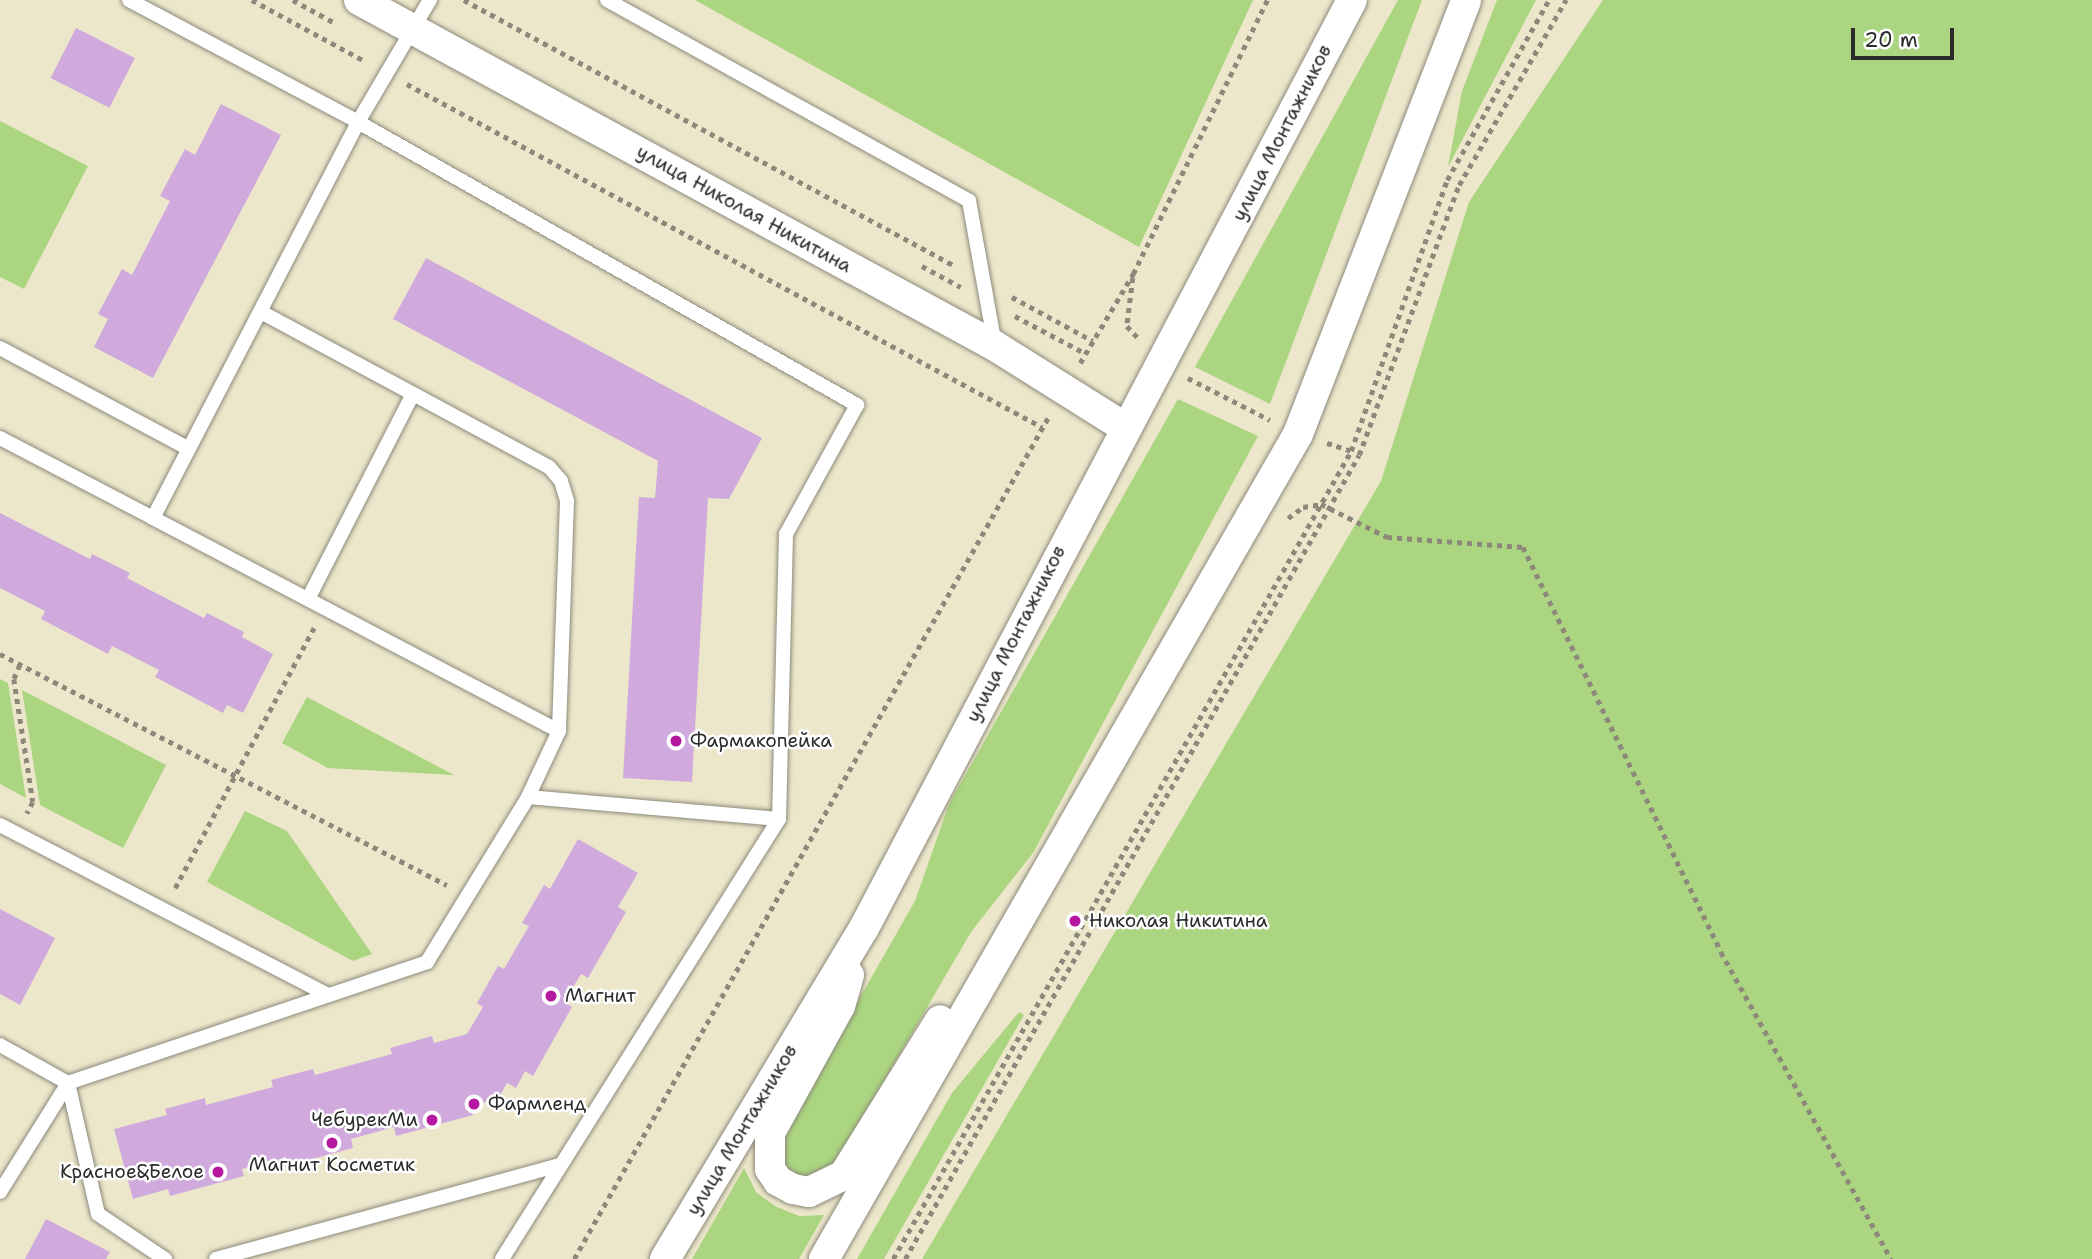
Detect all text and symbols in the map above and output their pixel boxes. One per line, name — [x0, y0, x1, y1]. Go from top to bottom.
scale bar — [1854, 14, 1957, 58]
text: 20 m — [1864, 26, 1918, 54]
street label: улица Монтажников — [1228, 41, 1336, 225]
street label: улица Николая Никитина — [632, 140, 856, 278]
street label: улица Монтажников — [962, 542, 1070, 726]
place label: Фармакопейка — [690, 730, 832, 752]
marker: Фармакопейка — [668, 733, 684, 749]
place label: Николая Никитина — [1089, 910, 1268, 932]
marker: Николая Никитина — [1067, 913, 1083, 929]
place label: Магнит — [565, 985, 636, 1007]
marker: Магнит — [543, 988, 559, 1004]
street label: улица Монтажников — [682, 1041, 802, 1219]
place label: Фармленд — [488, 1093, 586, 1115]
marker: Фармленд — [466, 1096, 482, 1112]
place label: ЧебурекМи — [311, 1109, 418, 1131]
marker: ЧебурекМи — [424, 1112, 440, 1128]
marker: Магнит Косметик — [324, 1135, 340, 1151]
place label: Магнит Косметик — [249, 1154, 415, 1176]
place label: Красное&Белое — [60, 1161, 204, 1183]
marker: Красное&Белое — [210, 1164, 226, 1180]

